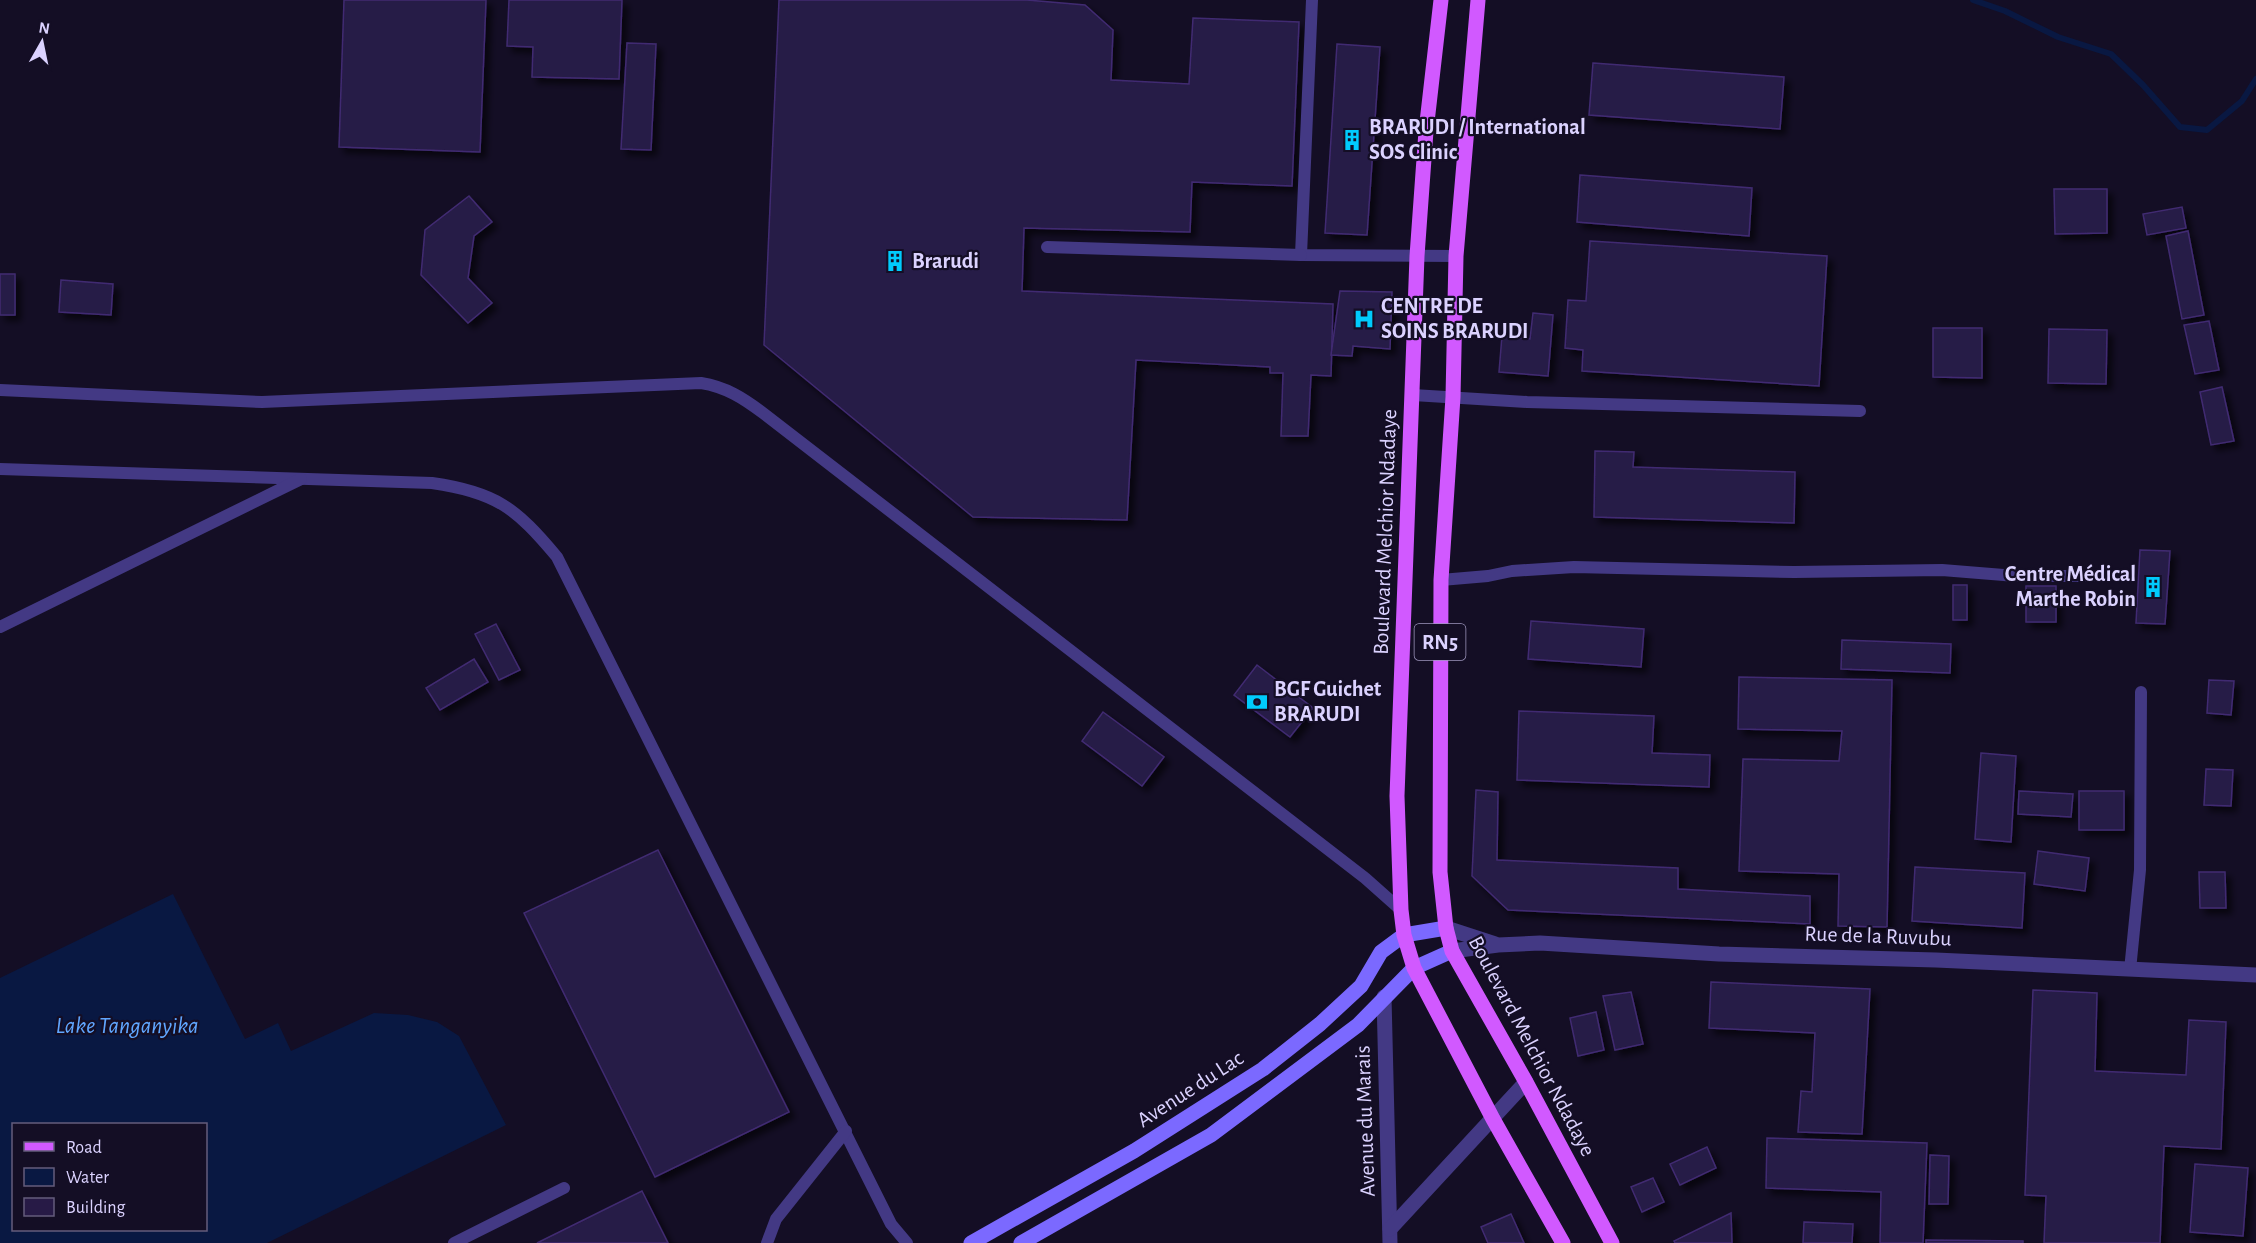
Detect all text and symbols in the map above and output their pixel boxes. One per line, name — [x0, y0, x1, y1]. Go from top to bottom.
north arrow — [12, 12, 72, 72]
text: N — [37, 19, 51, 37]
place label: BRARUDI / International SOS Clinic — [1369, 116, 1586, 163]
building icon: BRARUDI / International SOS Clinic — [1340, 128, 1364, 152]
building icon: Brarudi — [883, 249, 907, 273]
place label: Brarudi — [912, 250, 979, 272]
place label: CENTRE DE SOINS BRARUDI — [1381, 295, 1528, 342]
hospital icon: CENTRE DE SOINS BRARUDI — [1352, 307, 1376, 331]
street label: Boulevard Melchior Ndadaye — [1370, 409, 1400, 655]
place label: Centre Médical Marthe Robin — [2005, 563, 2136, 610]
building icon: Centre Médical Marthe Robin — [2141, 575, 2165, 599]
road number: RN5 — [1414, 624, 1466, 660]
place label: BGF Guichet BRARUDI — [1274, 678, 1382, 725]
bank icon: BGF Guichet BRARUDI — [1245, 690, 1269, 714]
street label: Rue de la Ruvubu — [1804, 922, 1952, 950]
street label: Boulevard Melchior Ndadaye — [1465, 932, 1599, 1160]
water label: Lake Tanganyika — [55, 1014, 199, 1038]
street label: Avenue du Marais — [1351, 1045, 1379, 1197]
street label: Avenue du Lac — [1133, 1046, 1247, 1131]
legend — [12, 1123, 207, 1231]
text: Road — [66, 1139, 102, 1157]
text: Water — [66, 1169, 109, 1187]
text: Building — [66, 1199, 126, 1217]

